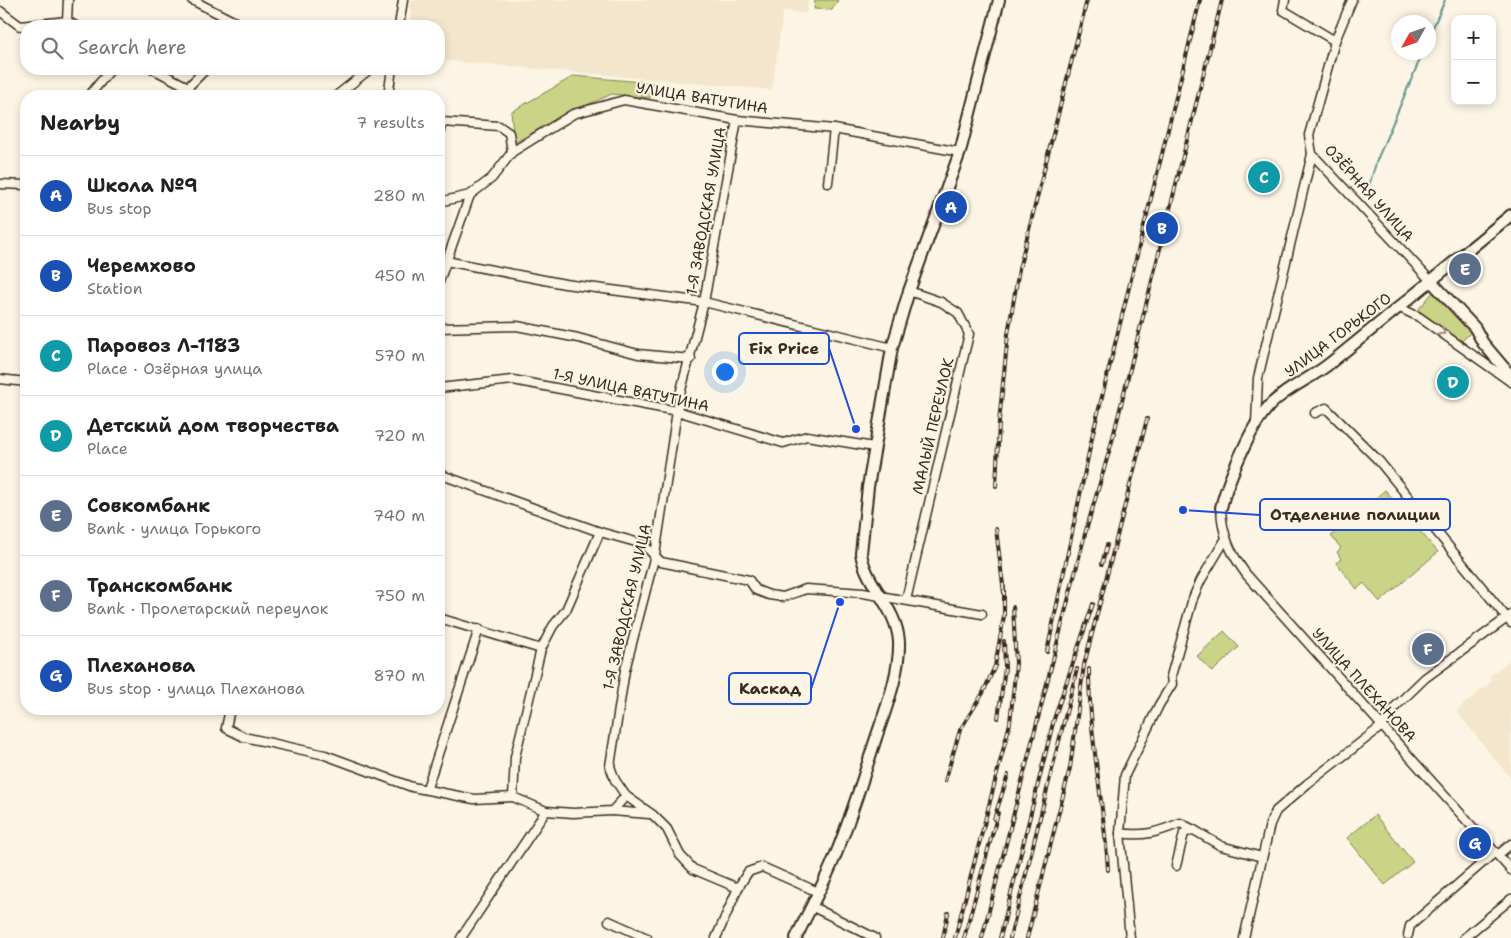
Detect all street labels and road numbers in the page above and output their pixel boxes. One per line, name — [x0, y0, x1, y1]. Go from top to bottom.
street label: УЛИЦА ВАТУТИНА — [635, 78, 770, 118]
street label: 1-Я ЗАВОДСКАЯ УЛИЦА — [681, 125, 731, 297]
street label: ОЗЁРНАЯ УЛИЦА — [1320, 140, 1418, 246]
street label: УЛИЦА ГОРЬКОГО — [1281, 288, 1395, 382]
street label: МАЛЫЙ ПЕРЕУЛОК — [907, 355, 959, 496]
street label: 1-Я УЛИЦА ВАТУТИНА — [551, 364, 711, 416]
street label: 1-Я ЗАВОДСКАЯ УЛИЦА — [598, 522, 656, 692]
street label: УЛИЦА ПЛЕХАНОВА — [1307, 624, 1421, 746]

